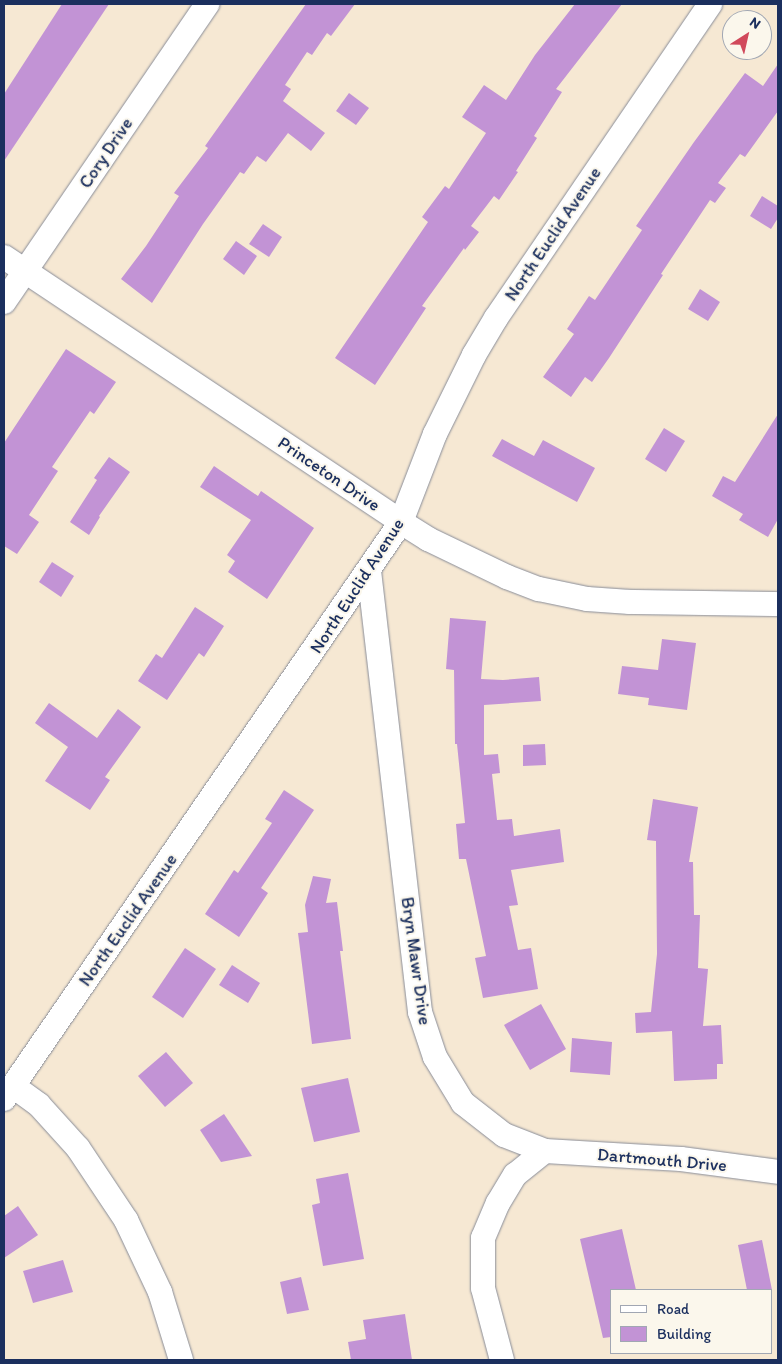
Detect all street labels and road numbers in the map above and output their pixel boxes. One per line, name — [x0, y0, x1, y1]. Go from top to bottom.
street label: Cory Drive — [74, 113, 138, 193]
street label: North Euclid Avenue — [500, 163, 606, 305]
street label: Princeton Drive — [274, 432, 384, 516]
street label: North Euclid Avenue — [305, 514, 409, 658]
street label: North Euclid Avenue — [74, 850, 182, 990]
street label: Bryn Mawr Drive — [396, 896, 436, 1026]
street label: Dartmouth Drive — [596, 1144, 728, 1176]

